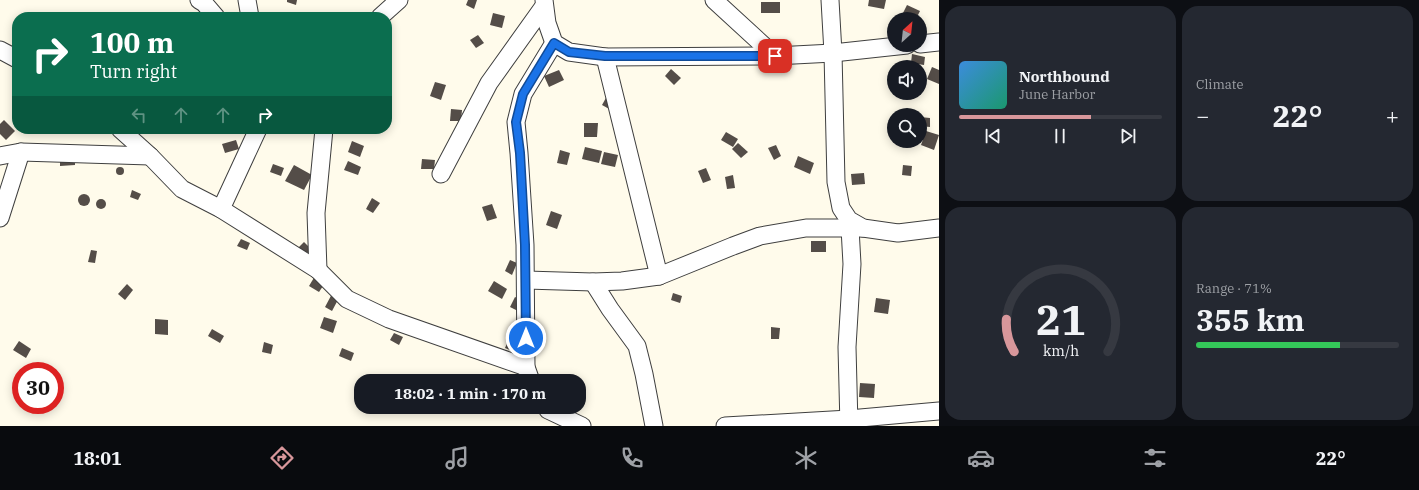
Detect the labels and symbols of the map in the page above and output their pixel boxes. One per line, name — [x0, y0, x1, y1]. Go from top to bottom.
north arrow — [887, 12, 927, 52]
pin — [758, 39, 792, 73]
position arrow — [505, 317, 547, 359]
speed limit sign: 30 — [12, 362, 64, 414]

